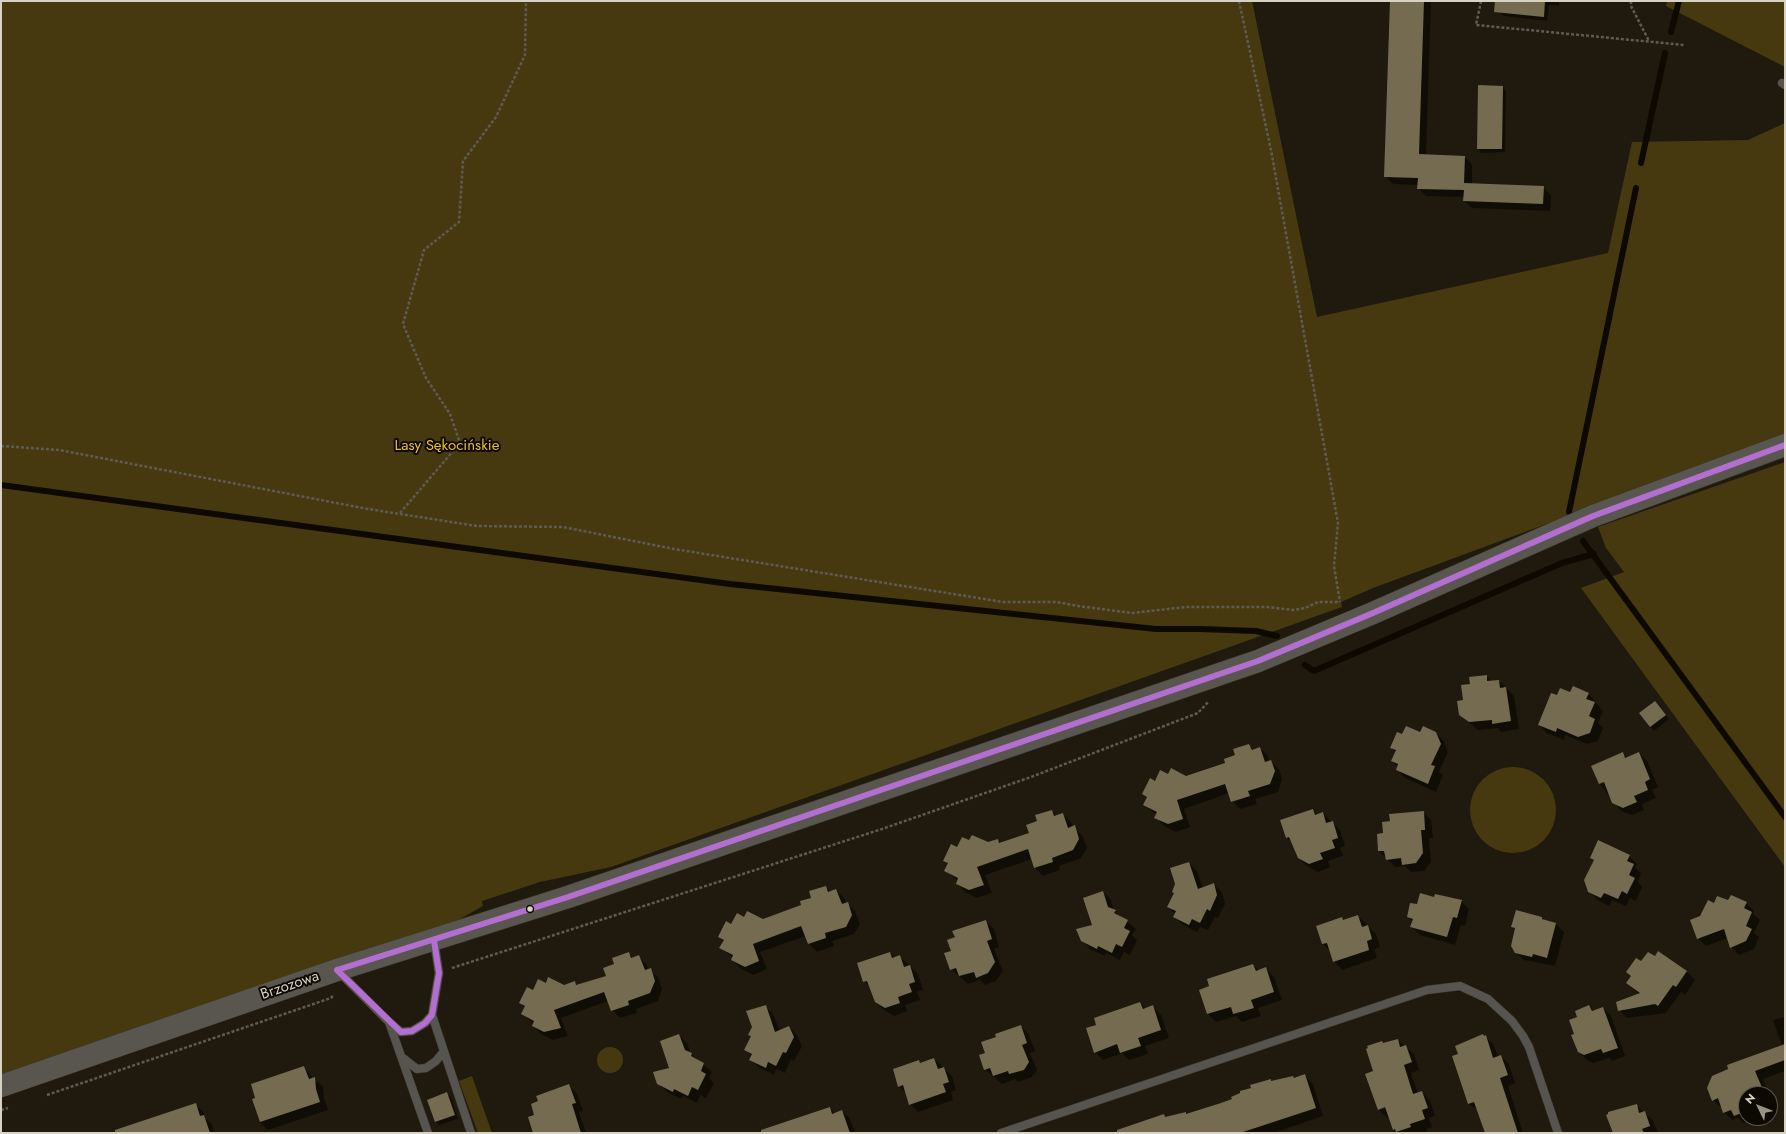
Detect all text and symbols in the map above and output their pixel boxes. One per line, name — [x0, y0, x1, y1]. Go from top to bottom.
park label: Lasy Sękocińskie — [395, 437, 499, 455]
unlabelled marker — [525, 904, 535, 914]
street label: Brzozowa — [258, 968, 322, 1004]
north arrow — [1738, 1086, 1778, 1126]
text: N — [1741, 1090, 1759, 1107]

